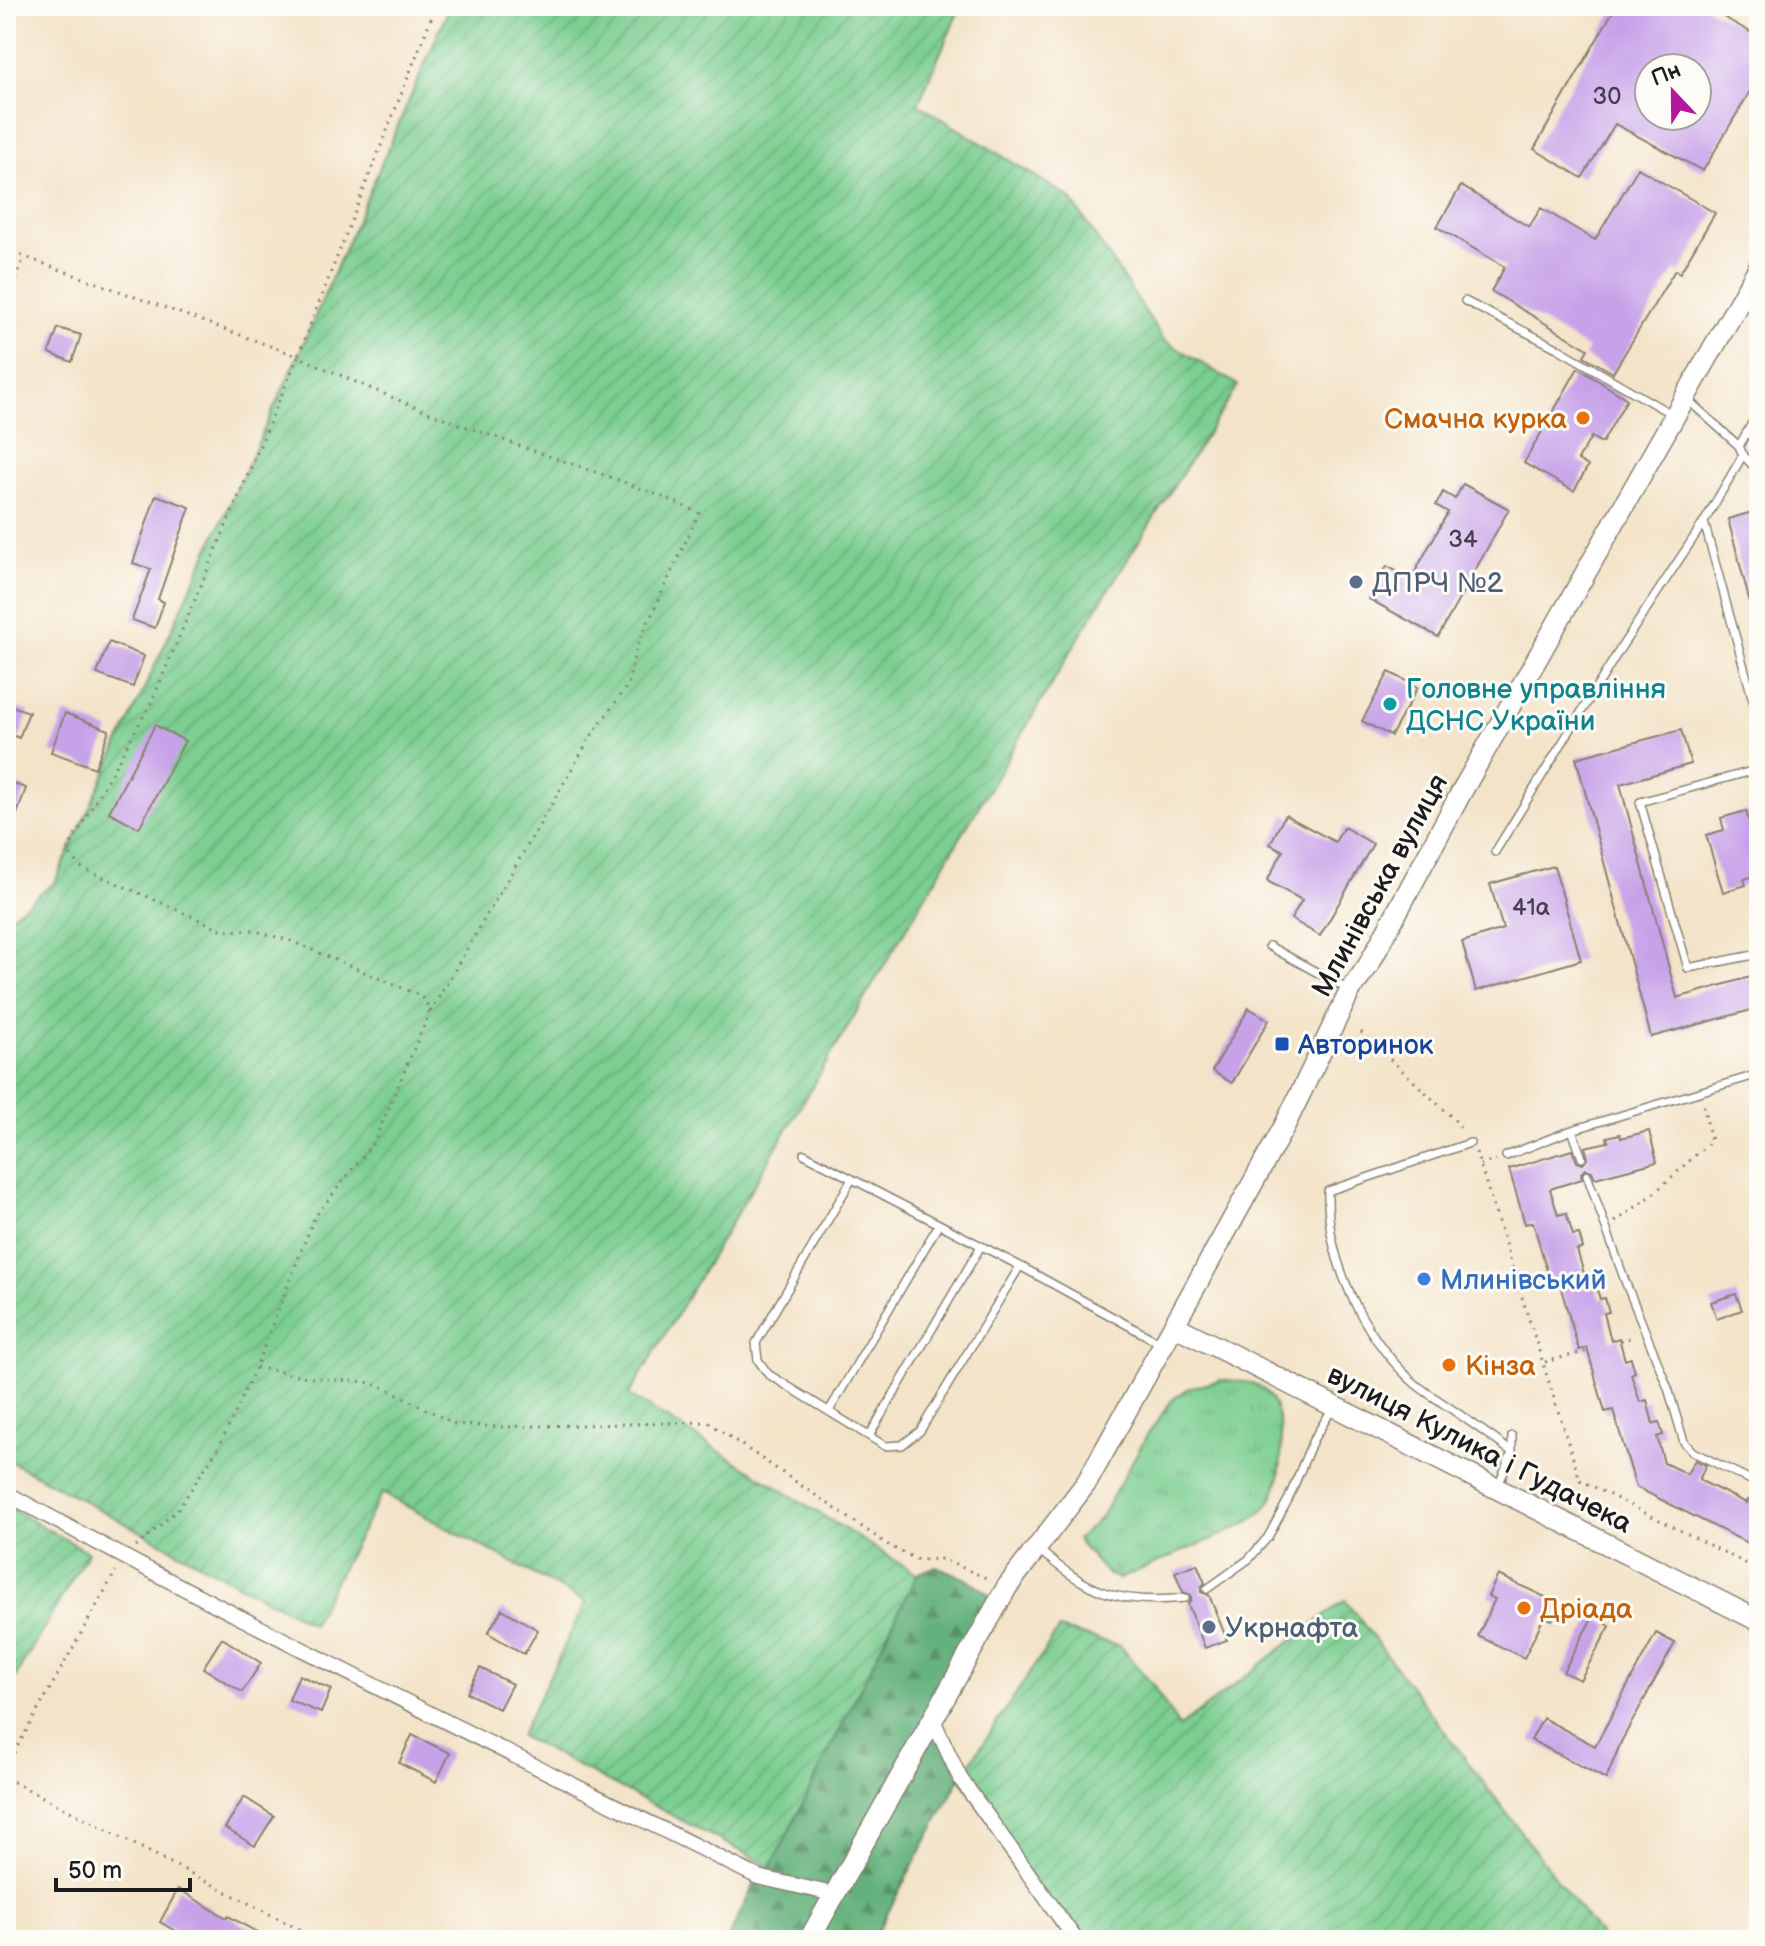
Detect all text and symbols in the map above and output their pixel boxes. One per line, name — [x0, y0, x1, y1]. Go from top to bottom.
north arrow — [1633, 52, 1713, 132]
text: Пн — [1647, 57, 1685, 93]
house number: 30 — [1593, 82, 1621, 111]
place label: Смачна курка — [1384, 403, 1567, 436]
marker: Смачна курка — [1574, 409, 1592, 427]
house number: 34 — [1448, 525, 1478, 554]
place label: ДПРЧ №2 — [1372, 567, 1504, 600]
marker: ДПРЧ №2 — [1347, 573, 1365, 591]
place label: Головне управління ДСНС України — [1406, 673, 1666, 738]
marker: Головне управління ДСНС України — [1381, 695, 1399, 713]
street label: Млинівська вулиця — [1305, 769, 1455, 1003]
house number: 41а — [1512, 893, 1550, 922]
place label: Авторинок — [1297, 1029, 1434, 1062]
marker: Авторинок — [1273, 1035, 1291, 1053]
place label: Млинівський — [1440, 1264, 1606, 1297]
marker: Млинівський — [1415, 1270, 1433, 1288]
place label: Кінза — [1465, 1350, 1536, 1383]
marker: Кінза — [1440, 1356, 1458, 1374]
street label: вулиця Кулика і Гудачека — [1322, 1358, 1637, 1541]
place label: Дріада — [1540, 1593, 1633, 1626]
marker: Дріада — [1515, 1599, 1533, 1617]
place label: Укрнафта — [1225, 1612, 1359, 1645]
marker: Укрнафта — [1200, 1618, 1218, 1636]
scale bar — [56, 1842, 190, 1892]
text: 50 m — [68, 1856, 122, 1885]

